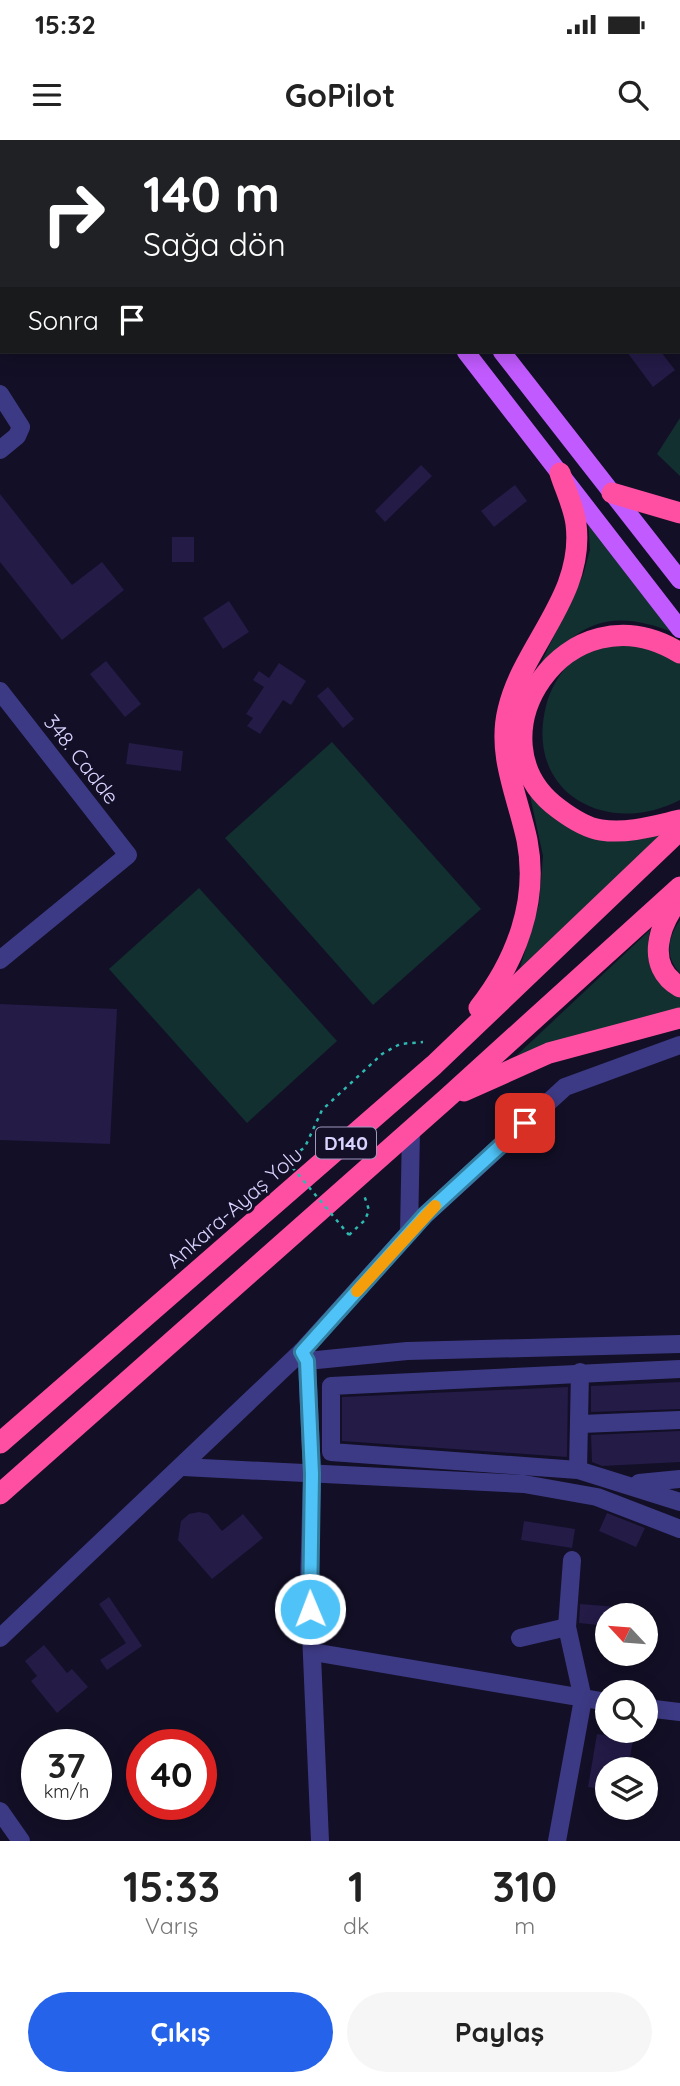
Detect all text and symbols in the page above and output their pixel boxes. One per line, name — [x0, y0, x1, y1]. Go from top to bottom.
text: 15:32 — [35, 8, 96, 41]
text: GoPilot — [285, 75, 395, 115]
icon: menu — [28, 76, 66, 114]
icon: search — [614, 76, 652, 114]
text: 140 m — [143, 163, 280, 224]
icon: right — [28, 168, 119, 259]
text: Sağa dön — [143, 224, 286, 264]
icon: arrive — [113, 301, 151, 339]
text: Sonra — [28, 304, 99, 337]
street label: 348. Cadde — [39, 709, 125, 809]
pin — [495, 1093, 555, 1153]
icon: arrive — [506, 1104, 544, 1142]
road number: D140 — [316, 1127, 376, 1158]
street label: Ankara-Ayaş Yolu — [161, 1141, 307, 1273]
position arrow — [273, 1572, 347, 1646]
north arrow — [595, 1603, 658, 1666]
map controls — [595, 1603, 658, 1820]
button: search — [595, 1680, 658, 1743]
speed limit sign: 40 — [126, 1729, 217, 1820]
text: 37 — [47, 1743, 86, 1787]
button: layers — [595, 1757, 658, 1820]
text: km/h — [44, 1780, 89, 1803]
text: 15:33 — [123, 1860, 220, 1913]
text: 1 — [348, 1860, 364, 1913]
text: 310 — [492, 1860, 557, 1913]
text: Varış — [145, 1911, 198, 1940]
text: dk — [343, 1911, 369, 1940]
text: m — [514, 1911, 535, 1940]
button: Çıkış — [28, 1992, 333, 2072]
button: Paylaş — [347, 1992, 652, 2072]

